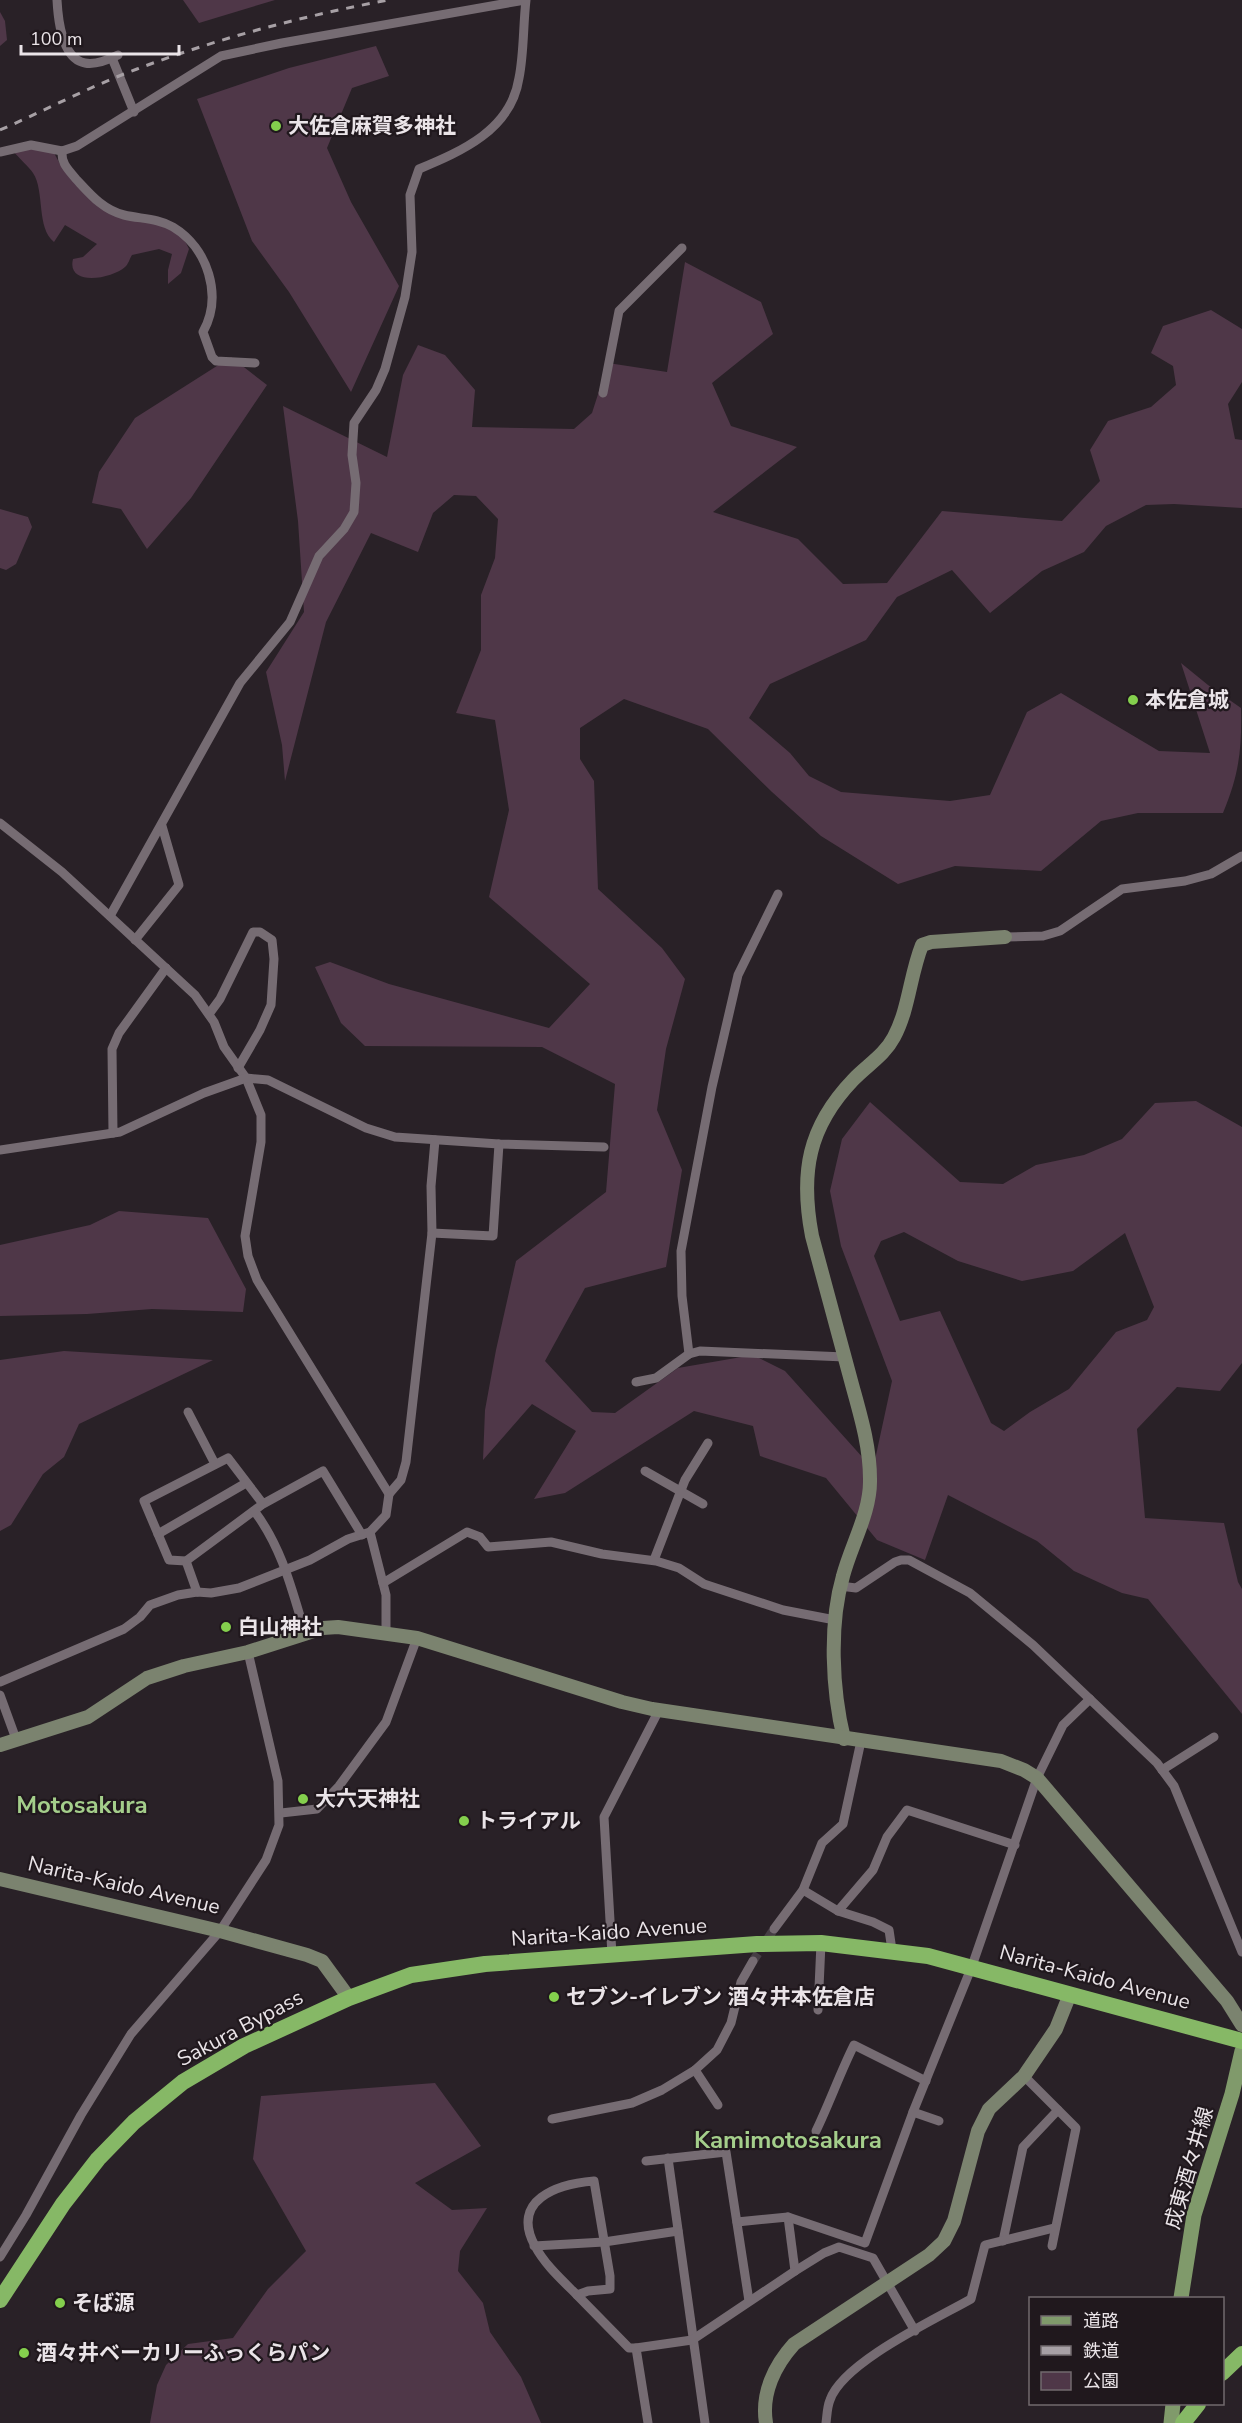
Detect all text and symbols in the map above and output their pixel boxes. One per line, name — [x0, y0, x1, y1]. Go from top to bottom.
scale bar — [21, 18, 178, 56]
text: 100 m — [30, 27, 82, 51]
place label: 大佐倉麻賀多神社 — [288, 112, 456, 140]
marker: 大佐倉麻賀多神社 — [269, 119, 283, 133]
place label: 本佐倉城 — [1145, 686, 1229, 714]
marker: 本佐倉城 — [1126, 693, 1140, 707]
place label: 白山神社 — [238, 1613, 322, 1641]
marker: 白山神社 — [219, 1620, 233, 1634]
place label: 大六天神社 — [315, 1785, 420, 1813]
district label: Motosakura — [16, 1789, 148, 1821]
marker: 大六天神社 — [296, 1792, 310, 1806]
place label: トライアル — [476, 1807, 581, 1835]
marker: トライアル — [457, 1814, 471, 1828]
street label: Narita-Kaido Avenue — [25, 1849, 223, 1921]
street label: Narita-Kaido Avenue — [510, 1911, 708, 1953]
street label: Narita-Kaido Avenue — [997, 1938, 1193, 2016]
street label: Sakura Bypass — [172, 1983, 308, 2073]
place label: セブン-イレブン 酒々井本佐倉店 — [566, 1983, 875, 2011]
marker: セブン-イレブン 酒々井本佐倉店 — [547, 1990, 561, 2004]
street label: 成東酒々井線 — [1158, 2104, 1220, 2232]
district label: Kamimotosakura — [694, 2124, 882, 2156]
place label: そば源 — [72, 2289, 135, 2317]
marker: そば源 — [53, 2296, 67, 2310]
legend — [1029, 2297, 1224, 2405]
text: 道路 — [1083, 2309, 1119, 2333]
place label: 酒々井ベーカリーふっくらパン — [36, 2339, 330, 2367]
text: 鉄道 — [1083, 2339, 1119, 2363]
marker: 酒々井ベーカリーふっくらパン — [17, 2346, 31, 2360]
text: 公園 — [1083, 2369, 1119, 2393]

